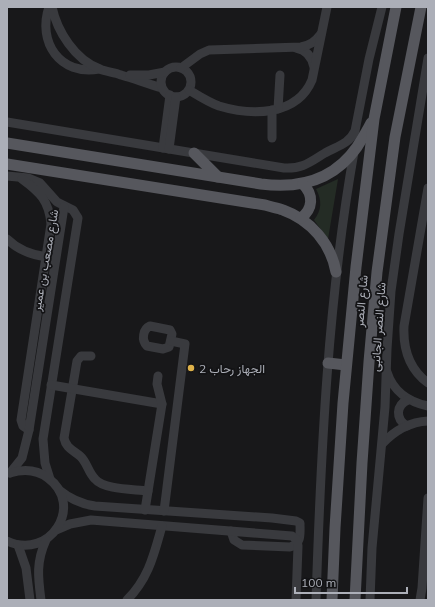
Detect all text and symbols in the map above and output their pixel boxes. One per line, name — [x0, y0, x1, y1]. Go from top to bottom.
street label: شارع مصعب بن عمير — [28, 208, 63, 313]
street label: شارع النصر — [351, 274, 373, 329]
street label: شارع النصر الجانبى — [367, 282, 391, 372]
place label: الجهاز رحاب 2 — [199, 361, 265, 377]
marker: الجهاز رحاب 2 — [186, 363, 196, 373]
scale bar — [295, 569, 407, 595]
text: 100 m — [301, 575, 336, 590]

